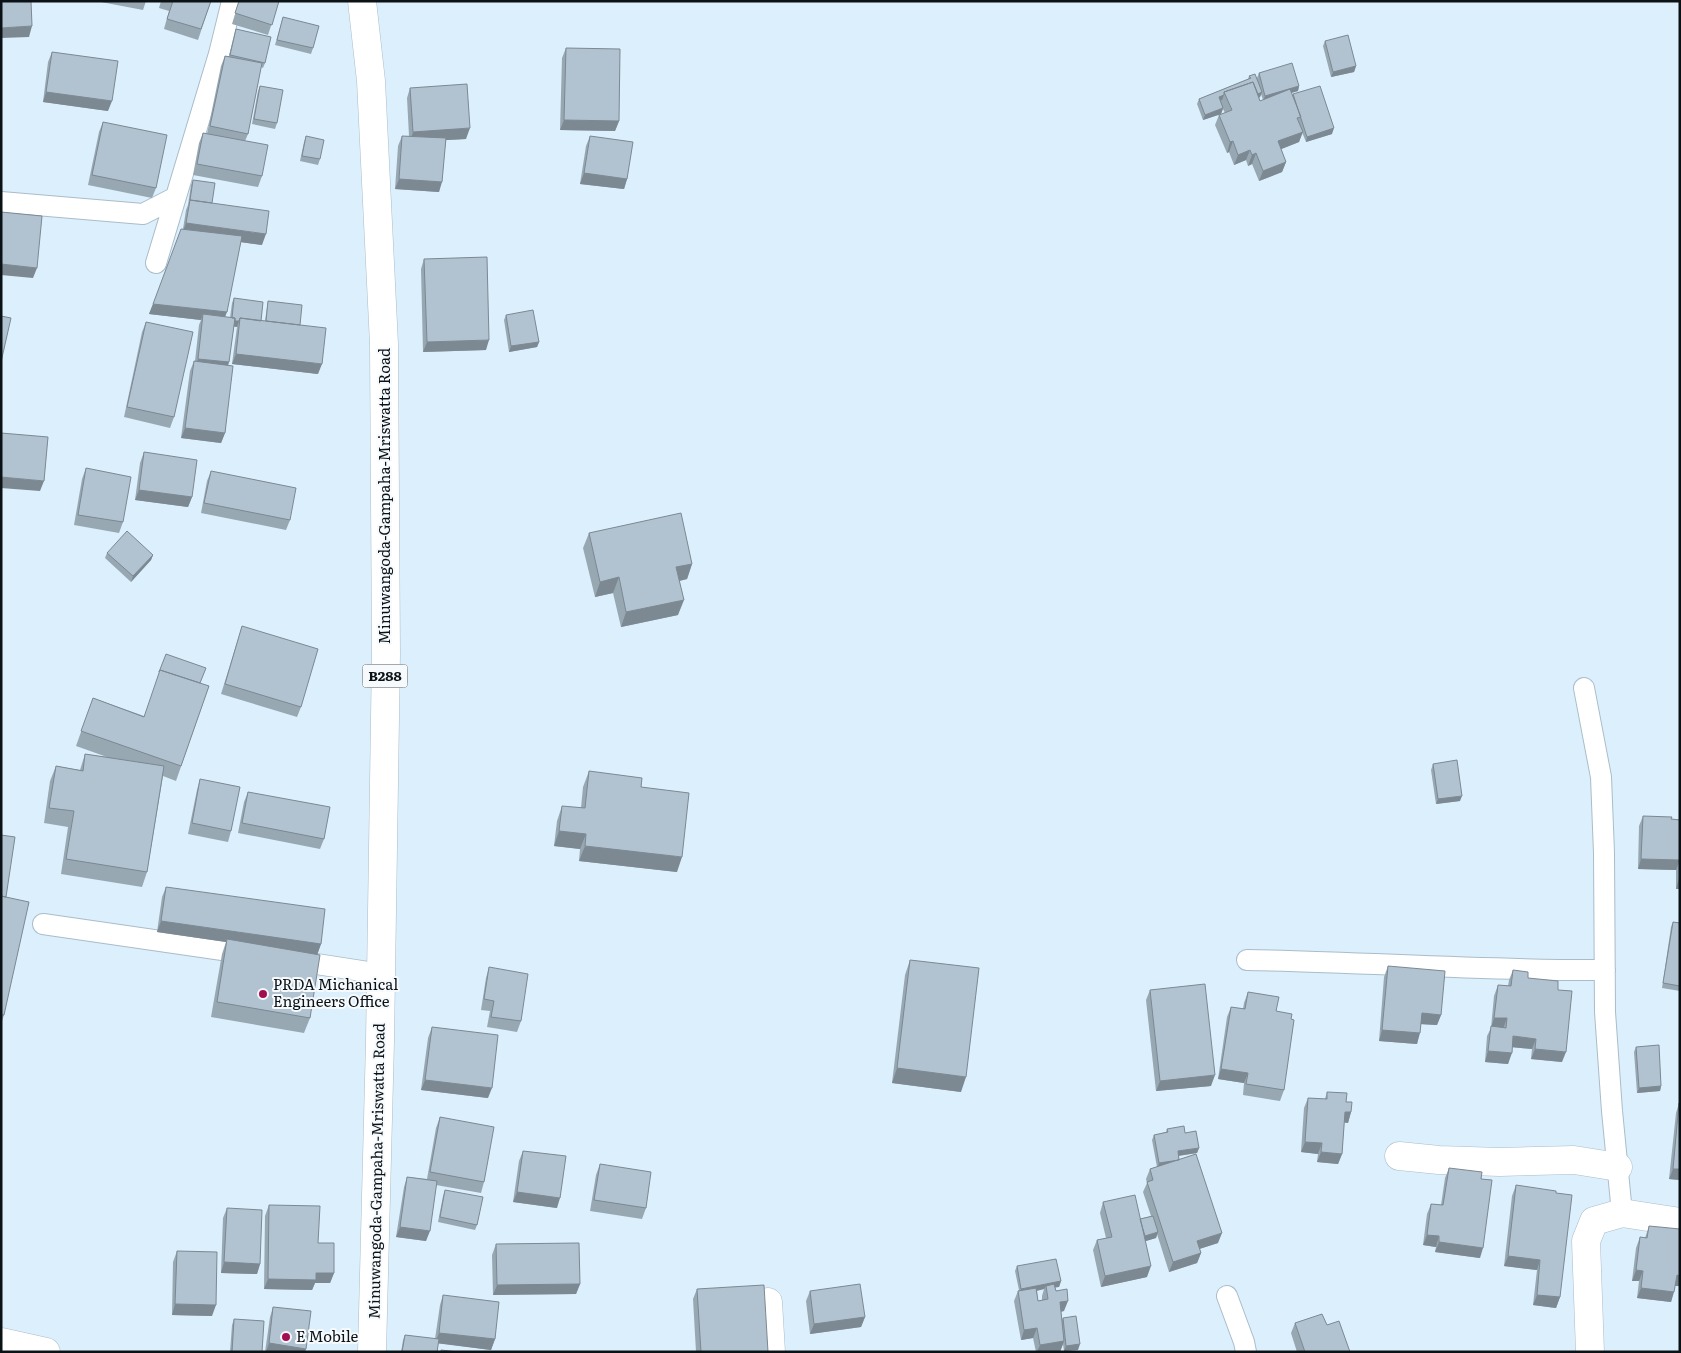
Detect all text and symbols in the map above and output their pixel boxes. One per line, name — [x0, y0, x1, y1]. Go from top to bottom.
street label: Minuwangoda-Gampaha-Mriswatta Road — [372, 348, 395, 644]
road number: B288 — [362, 664, 408, 688]
place label: PRDA Michanical Engineers Office — [273, 972, 398, 1012]
marker: PRDA Michanical Engineers Office — [257, 988, 269, 1000]
street label: Minuwangoda-Gampaha-Mriswatta Road — [361, 1023, 390, 1319]
place label: E Mobile — [296, 1324, 359, 1347]
marker: E Mobile — [280, 1331, 292, 1343]

